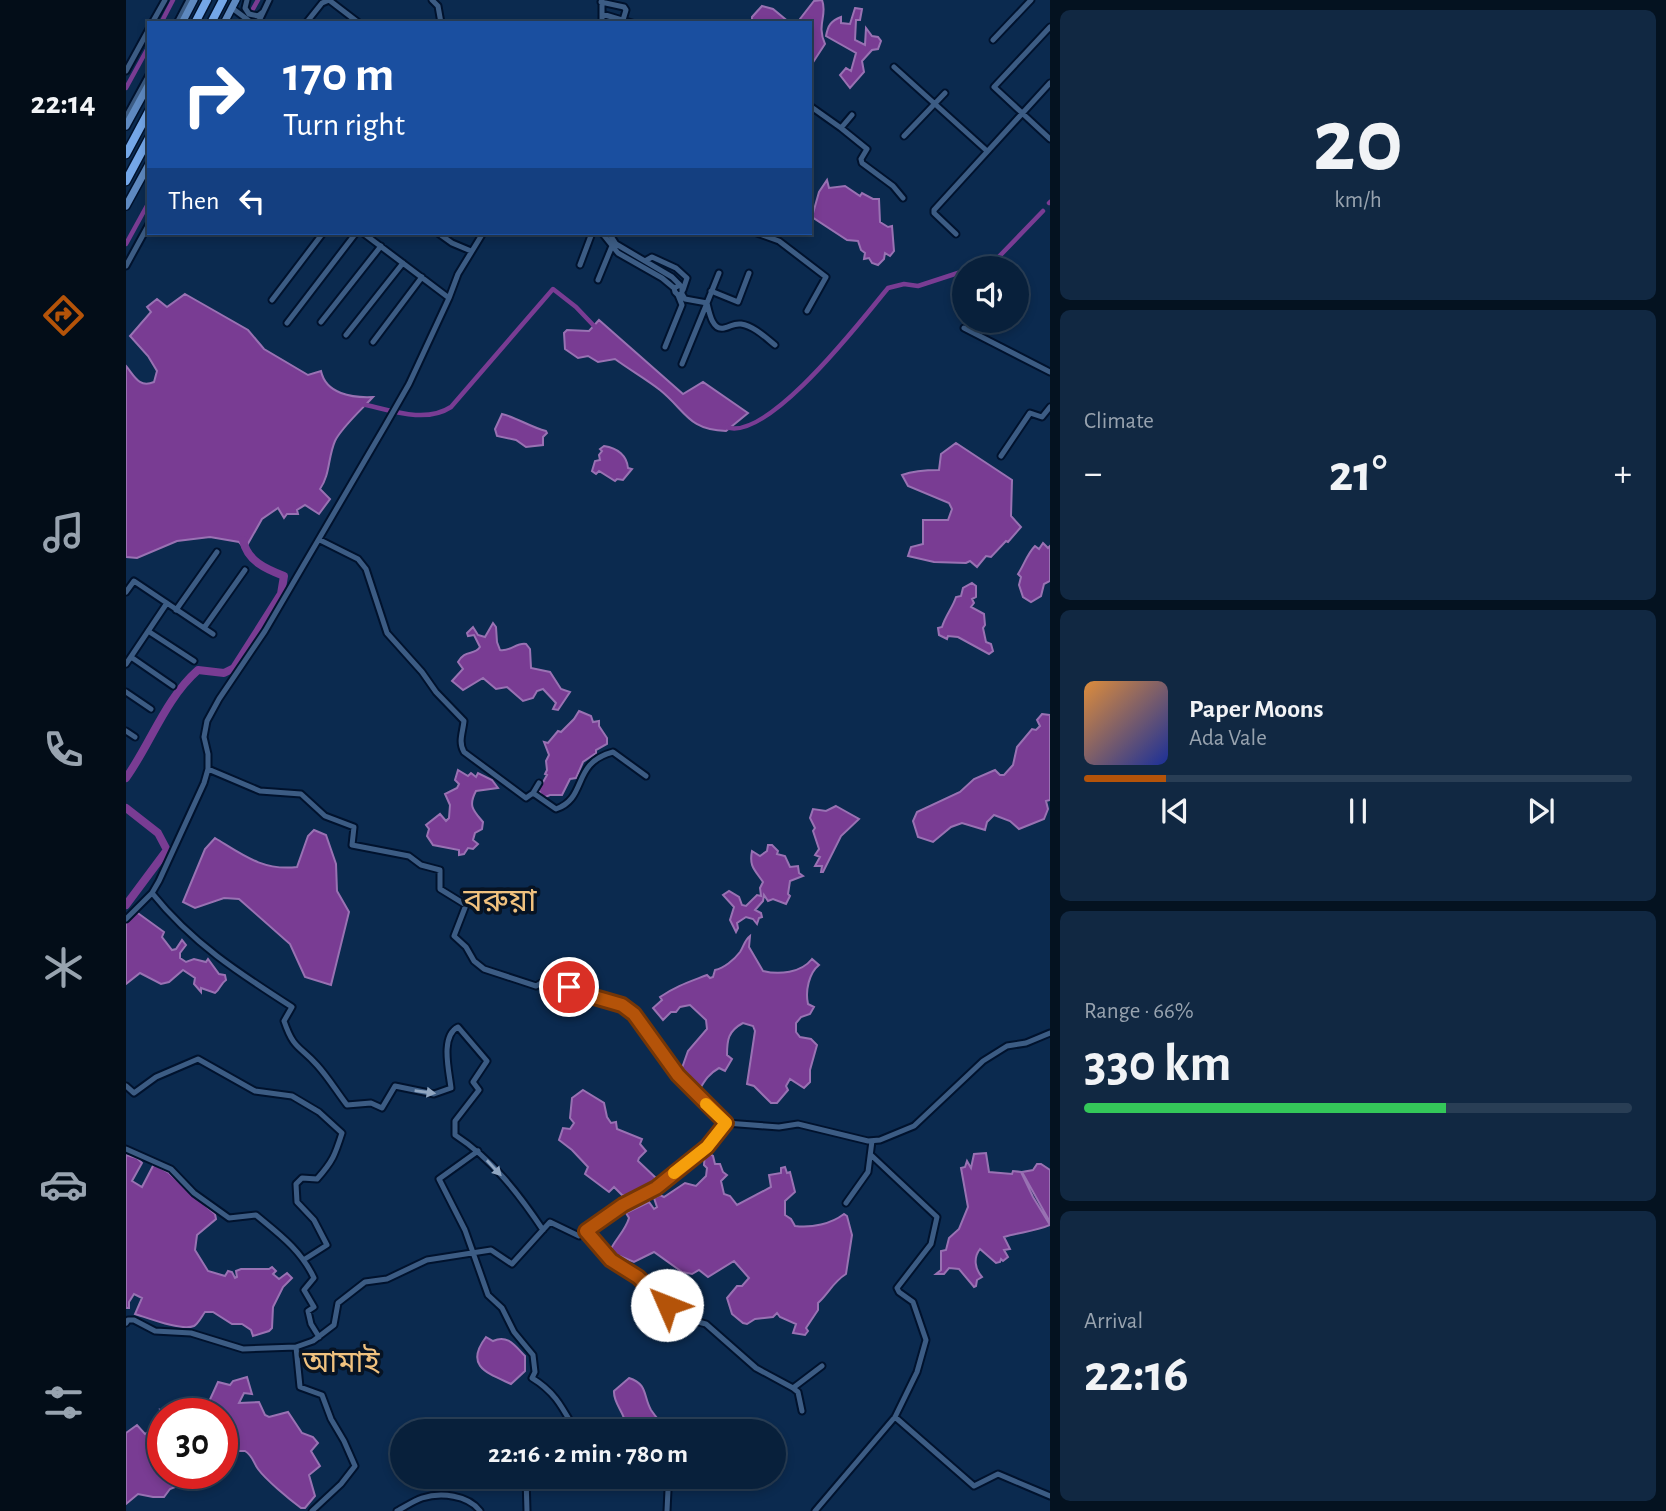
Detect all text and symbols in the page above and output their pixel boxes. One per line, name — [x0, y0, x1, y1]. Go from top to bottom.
icon: right — [168, 49, 259, 140]
text: 170 m — [283, 51, 394, 100]
text: 22:14 — [30, 87, 96, 119]
text: 20 — [1313, 96, 1403, 187]
text: Turn right — [283, 109, 405, 141]
icon: left — [233, 182, 271, 220]
text: Then — [168, 188, 219, 214]
text: km/h — [1334, 189, 1382, 212]
map controls — [952, 256, 1029, 333]
button: sound — [952, 256, 1029, 333]
icon: directions — [39, 291, 88, 340]
text: Climate — [1084, 410, 1154, 433]
text: 21° — [1329, 448, 1387, 500]
text: − — [1084, 455, 1102, 493]
text: + — [1614, 455, 1632, 493]
icon: music — [39, 508, 88, 557]
text: Paper Moons — [1189, 696, 1324, 722]
icon: phone — [39, 725, 88, 774]
text: Ada Vale — [1189, 727, 1267, 750]
icon: previous — [1156, 792, 1194, 830]
icon: pause — [1339, 792, 1377, 830]
icon: next — [1522, 792, 1560, 830]
district label: বরুয়া — [463, 885, 537, 917]
icon: climate — [39, 943, 88, 992]
pin — [539, 957, 599, 1017]
icon: arrive — [550, 968, 588, 1006]
text: Range · 66% — [1084, 1000, 1194, 1023]
text: 330 km — [1084, 1038, 1231, 1090]
one-way arrow — [414, 1086, 436, 1097]
one-way arrow — [486, 1159, 502, 1176]
icon: car — [39, 1160, 88, 1209]
position arrow — [630, 1268, 704, 1342]
text: Arrival — [1084, 1310, 1143, 1333]
district label: আমাই — [301, 1344, 381, 1378]
text: 22:16 — [1084, 1348, 1189, 1400]
icon: filters — [39, 1378, 88, 1427]
speed limit sign: 30 — [147, 1398, 238, 1489]
text: 22:16 · 2 min · 780 m — [488, 1441, 688, 1467]

